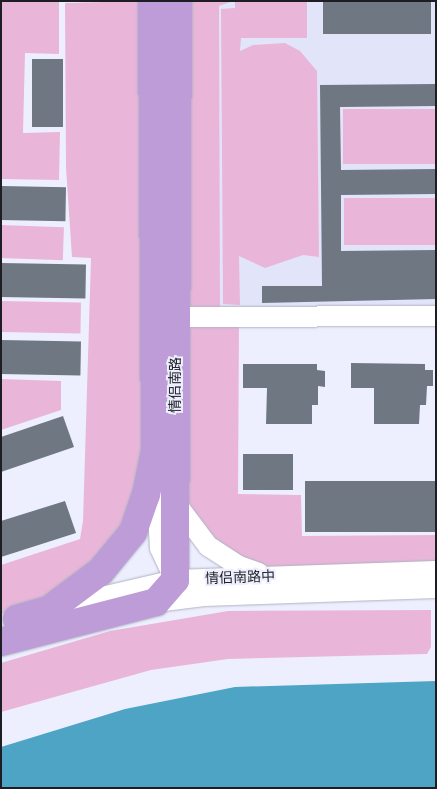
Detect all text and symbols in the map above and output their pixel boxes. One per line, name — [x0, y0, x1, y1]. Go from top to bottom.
street label: 情侣南路 — [167, 357, 183, 413]
street label: 情侣南路中 — [205, 567, 275, 587]

